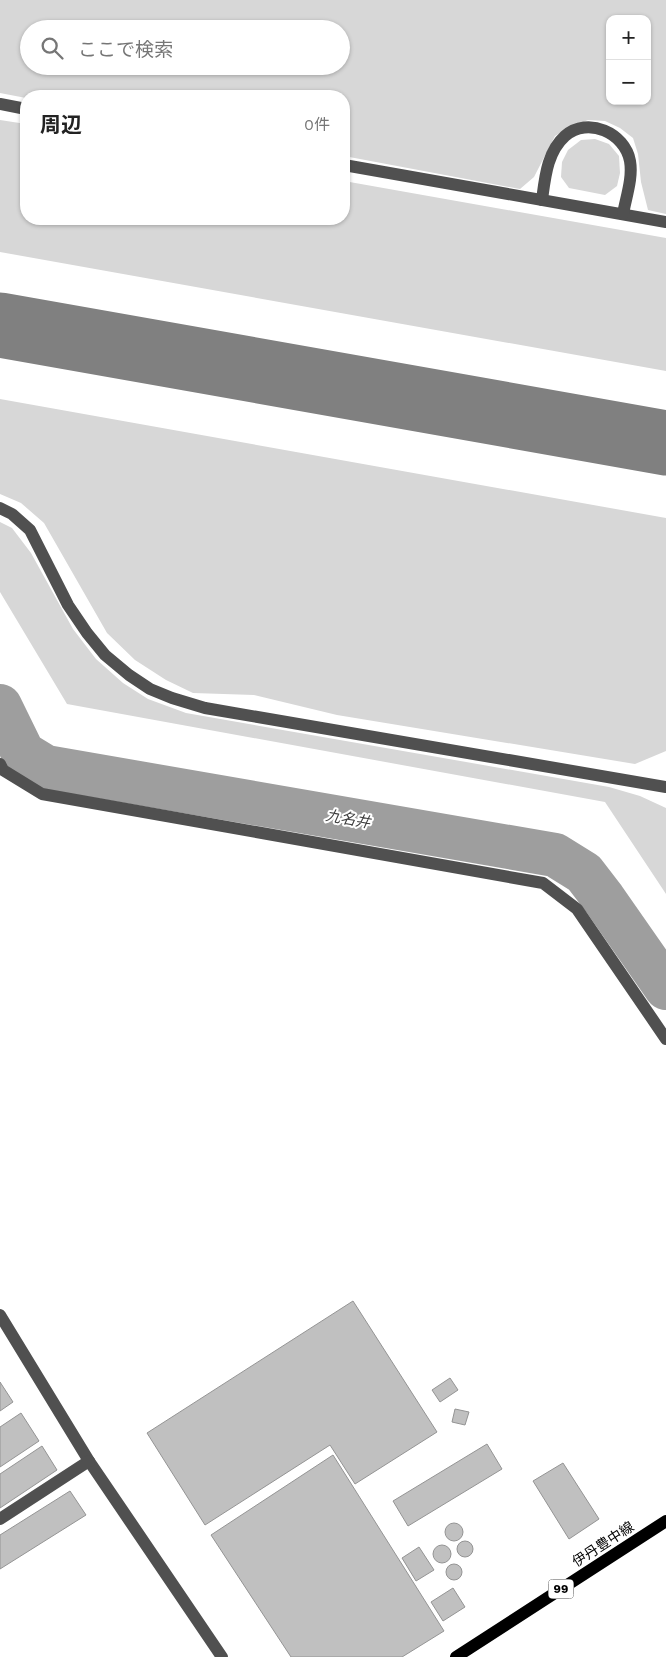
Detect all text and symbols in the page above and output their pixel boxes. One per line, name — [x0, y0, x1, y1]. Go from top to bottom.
map controls — [606, 15, 651, 105]
button: + — [606, 15, 651, 60]
search box — [20, 20, 350, 75]
icon: search — [38, 34, 66, 62]
text: ここで検索 — [78, 38, 173, 61]
button: − — [606, 60, 651, 105]
text: 周辺 — [40, 112, 82, 137]
text: 0件 — [304, 115, 330, 134]
water label: 九名井 — [324, 806, 374, 832]
street label: 伊丹豊中線 — [569, 1518, 637, 1570]
road number: 99 — [548, 1580, 574, 1598]

